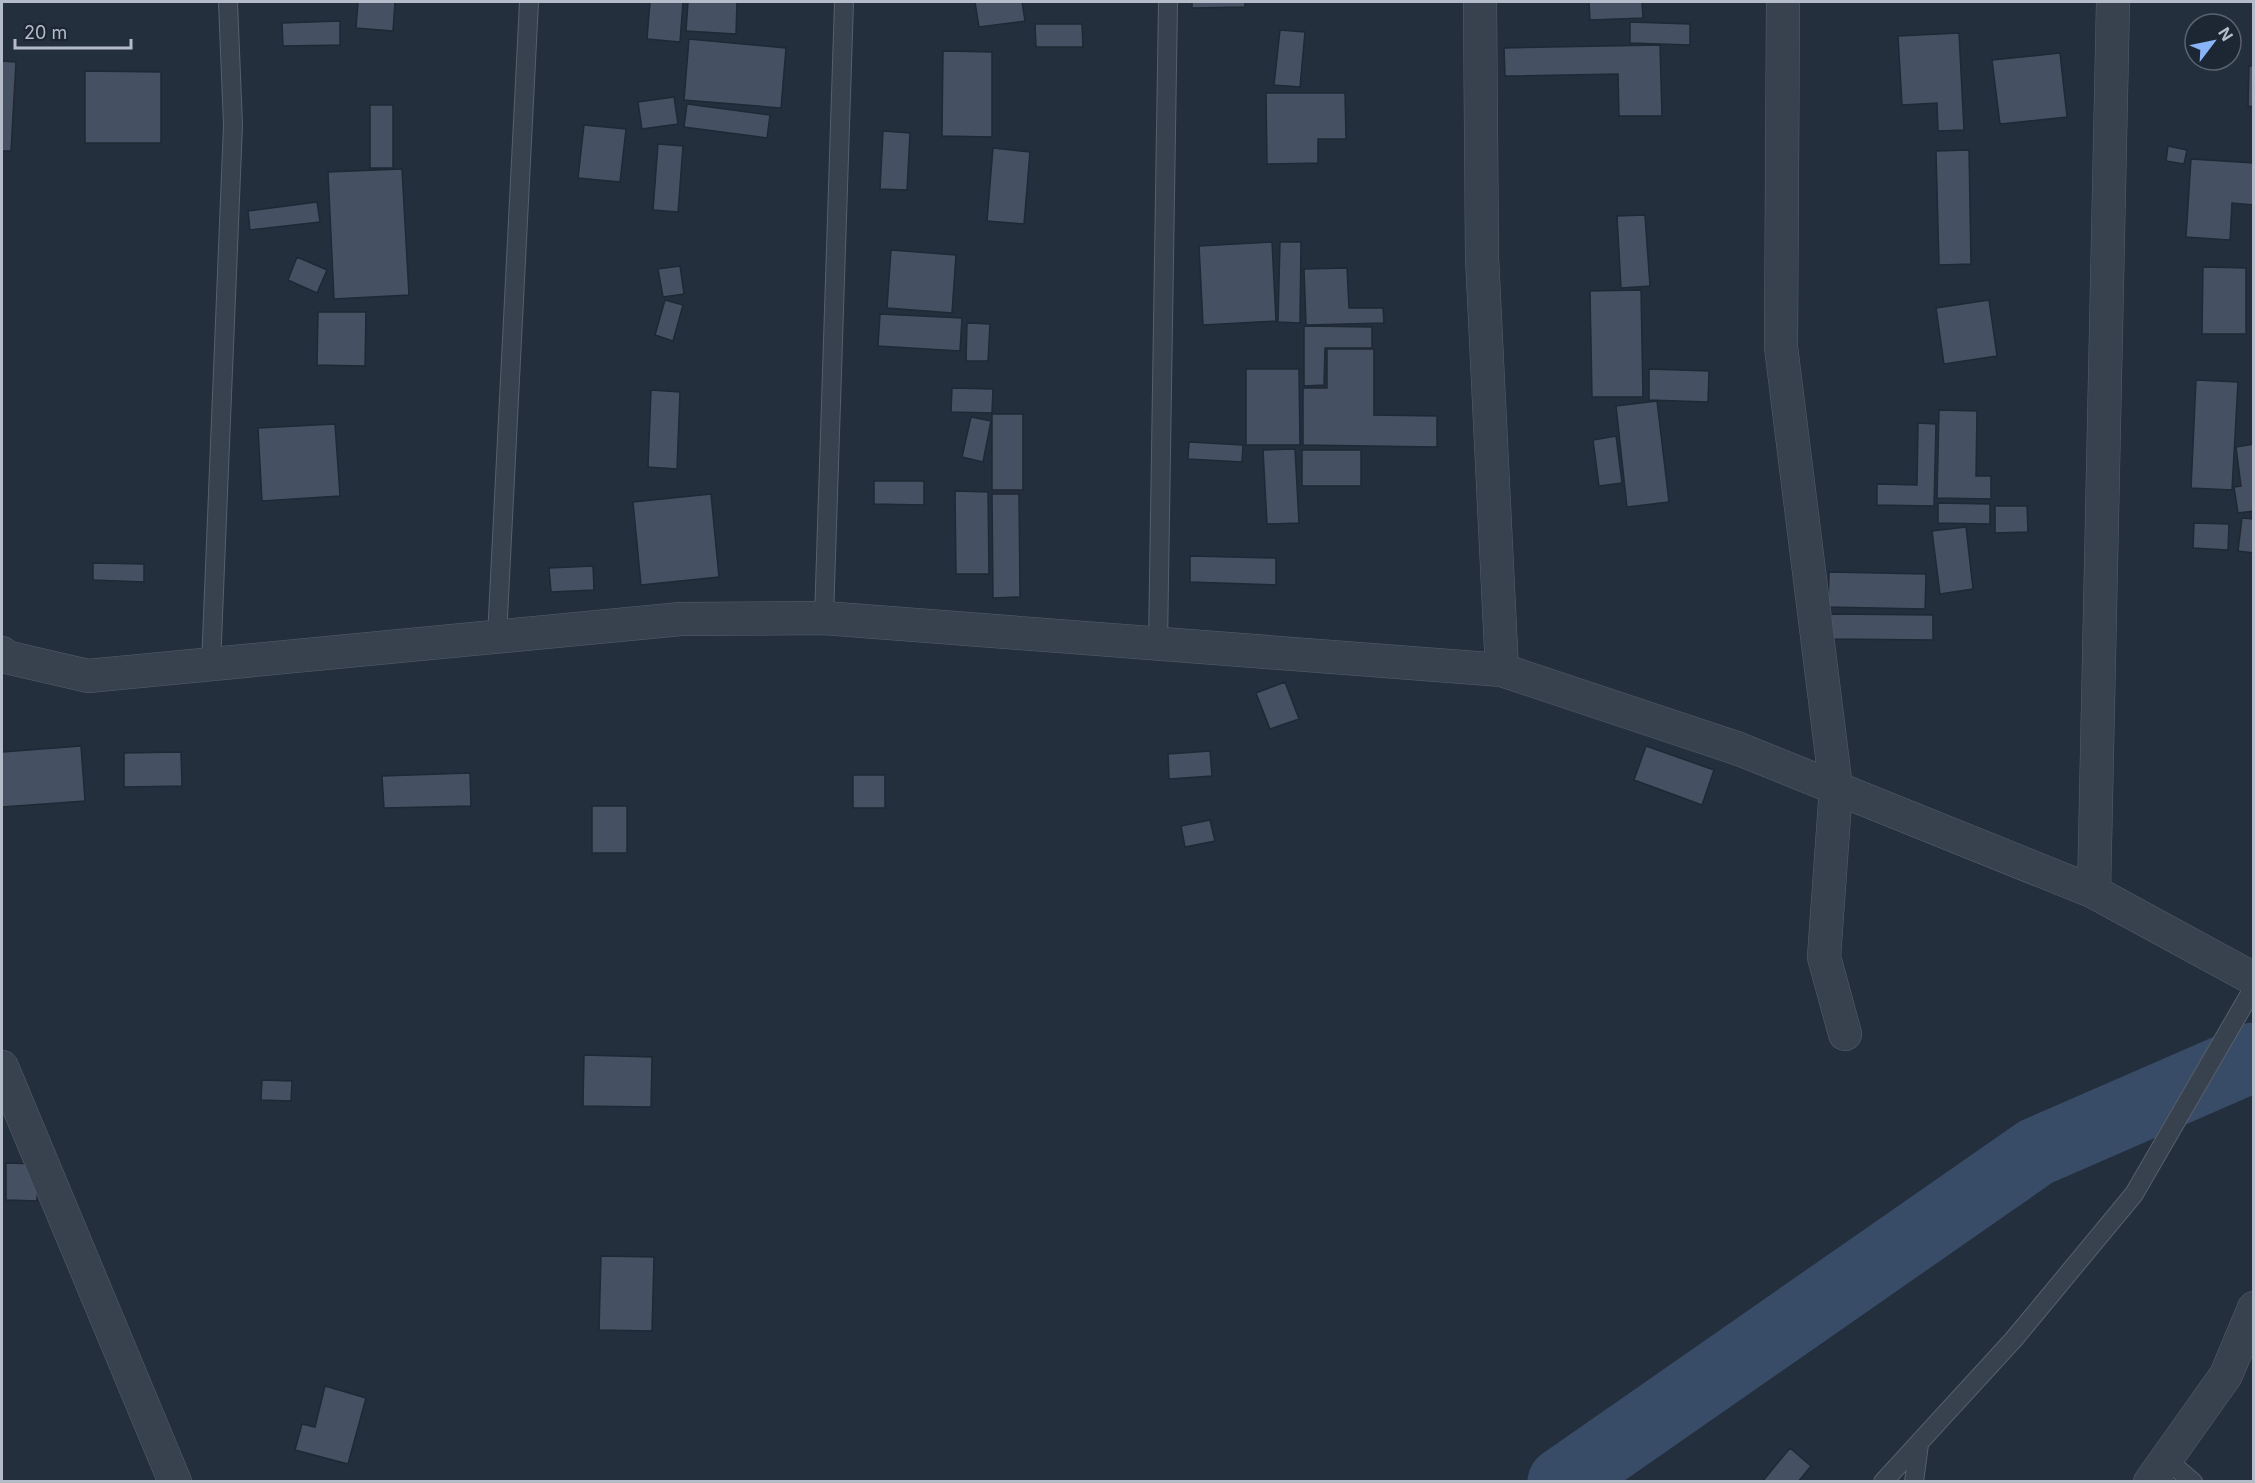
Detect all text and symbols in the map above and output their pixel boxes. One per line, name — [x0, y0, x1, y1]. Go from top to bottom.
scale bar — [15, 12, 130, 50]
north arrow — [2183, 12, 2243, 72]
text: 20 m — [24, 22, 67, 43]
text: N — [2214, 24, 2237, 45]

